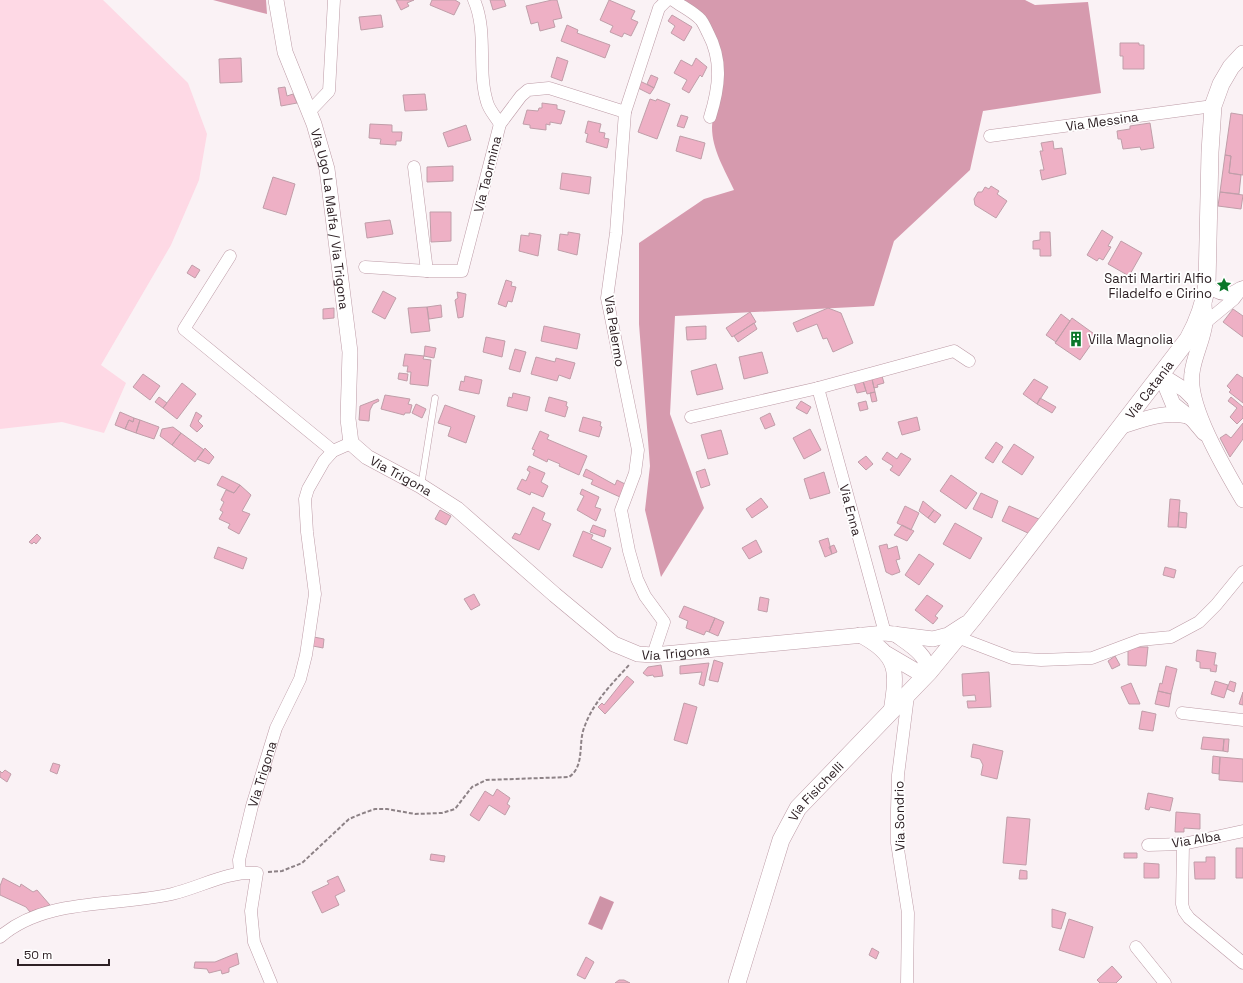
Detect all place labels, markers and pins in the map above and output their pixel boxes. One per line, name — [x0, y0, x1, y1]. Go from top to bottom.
place label: Santi Martiri Alfio Filadelfo e Cirino — [1104, 270, 1212, 302]
place icon: Santi Martiri Alfio Filadelfo e Cirino — [1215, 276, 1233, 294]
building icon: Villa Magnolia — [1067, 330, 1085, 348]
place label: Villa Magnolia — [1088, 331, 1174, 348]

